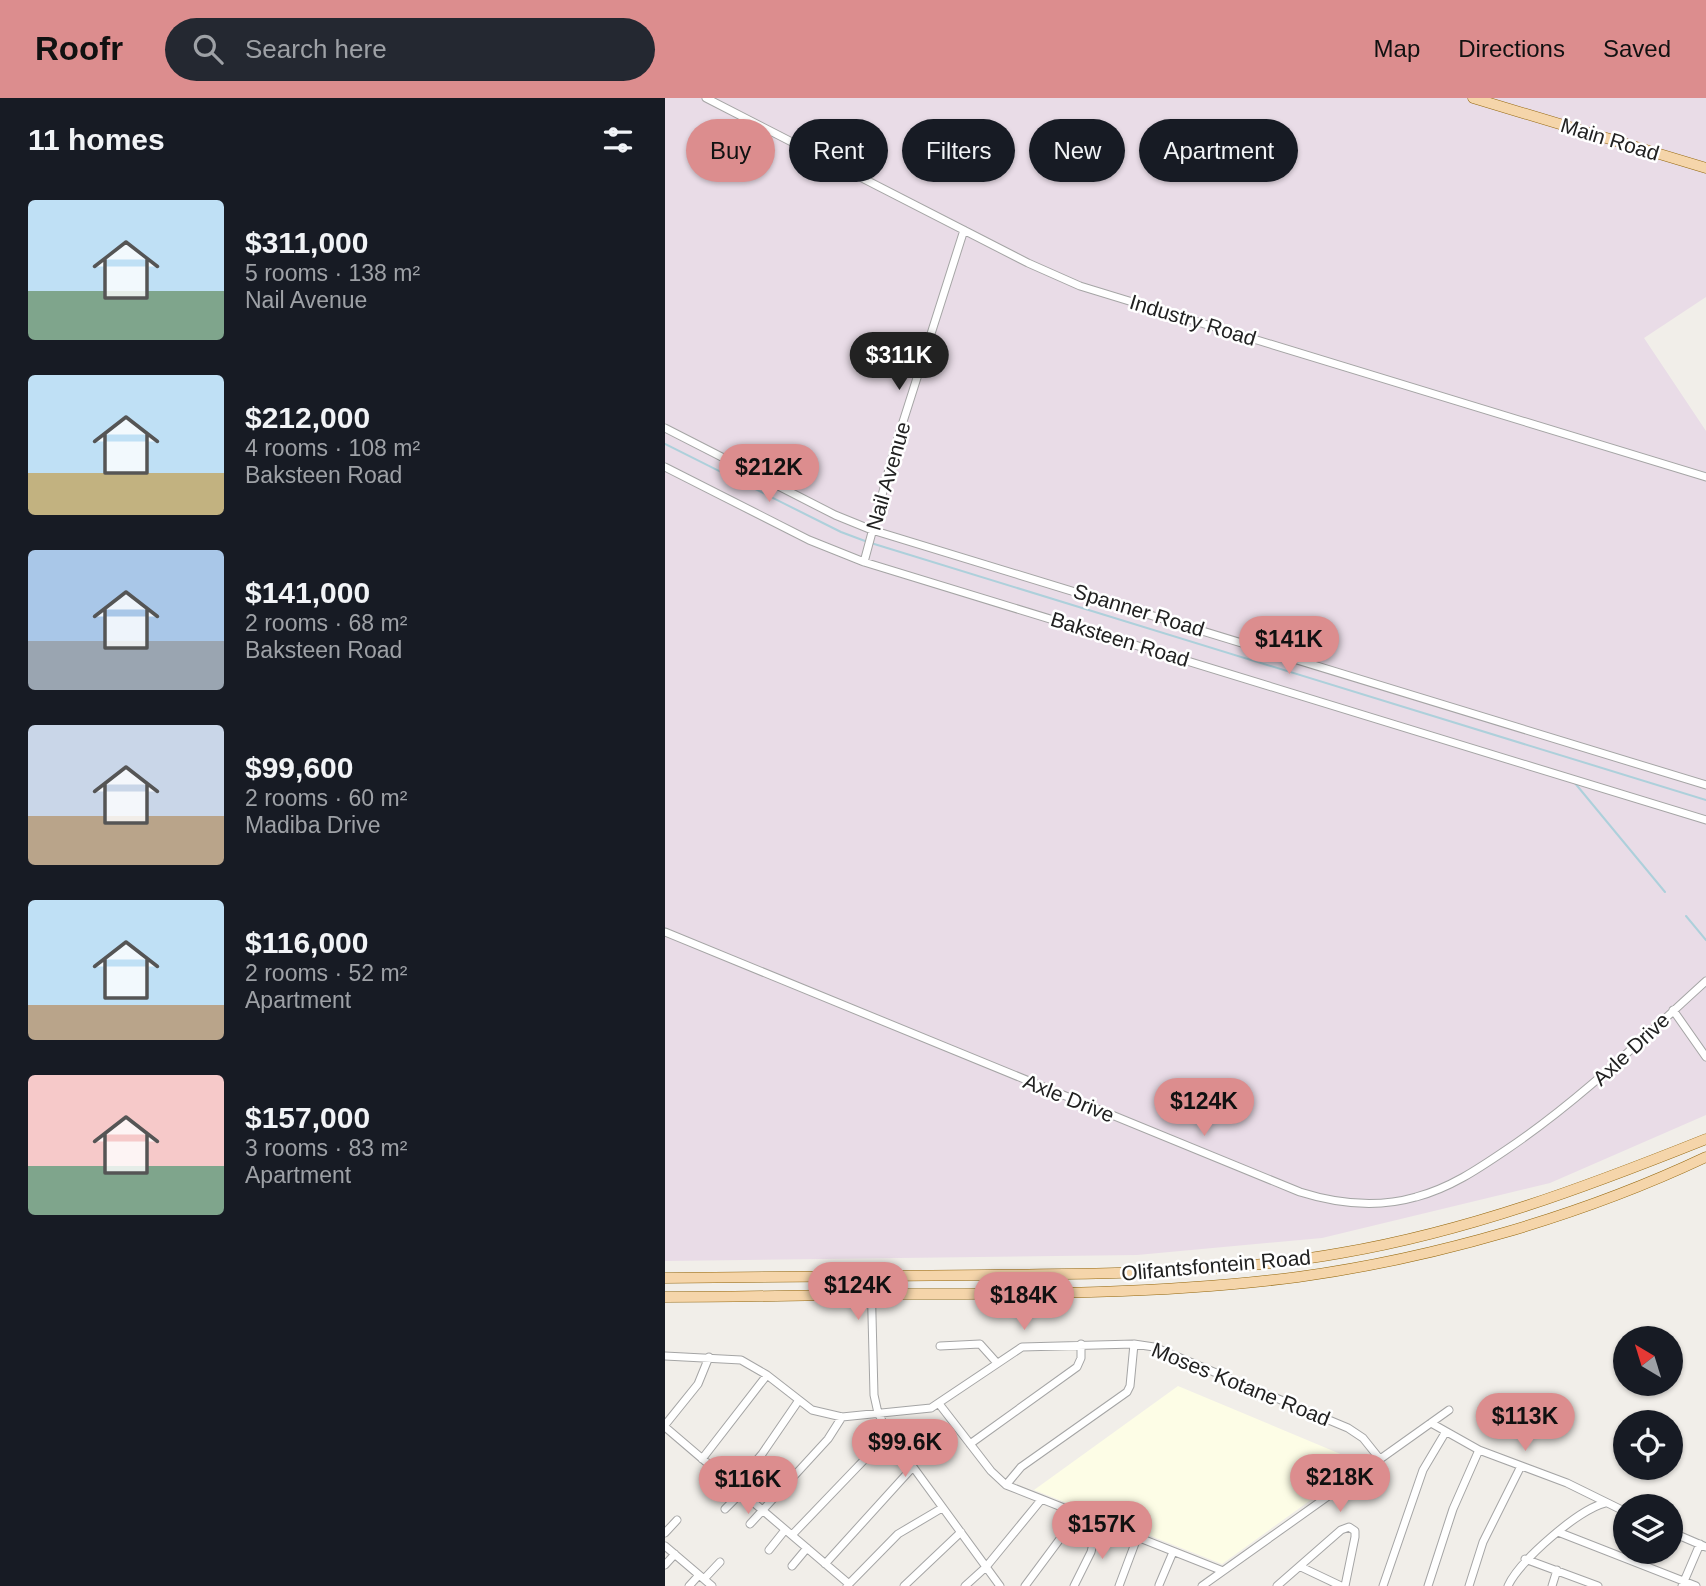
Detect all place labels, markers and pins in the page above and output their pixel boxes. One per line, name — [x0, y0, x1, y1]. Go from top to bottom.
pin: $311K — [850, 332, 948, 392]
pin: $212K — [720, 444, 818, 504]
pin: $141K — [1240, 616, 1338, 676]
pin: $124K — [1155, 1079, 1253, 1138]
pin: $124K — [809, 1262, 907, 1322]
pin: $184K — [975, 1272, 1073, 1332]
pin: $113K — [1476, 1394, 1574, 1453]
pin: $99.6K — [848, 1420, 962, 1479]
pin: $218K — [1291, 1454, 1389, 1514]
pin: $116K — [699, 1456, 797, 1516]
pin: $157K — [1053, 1502, 1151, 1561]

